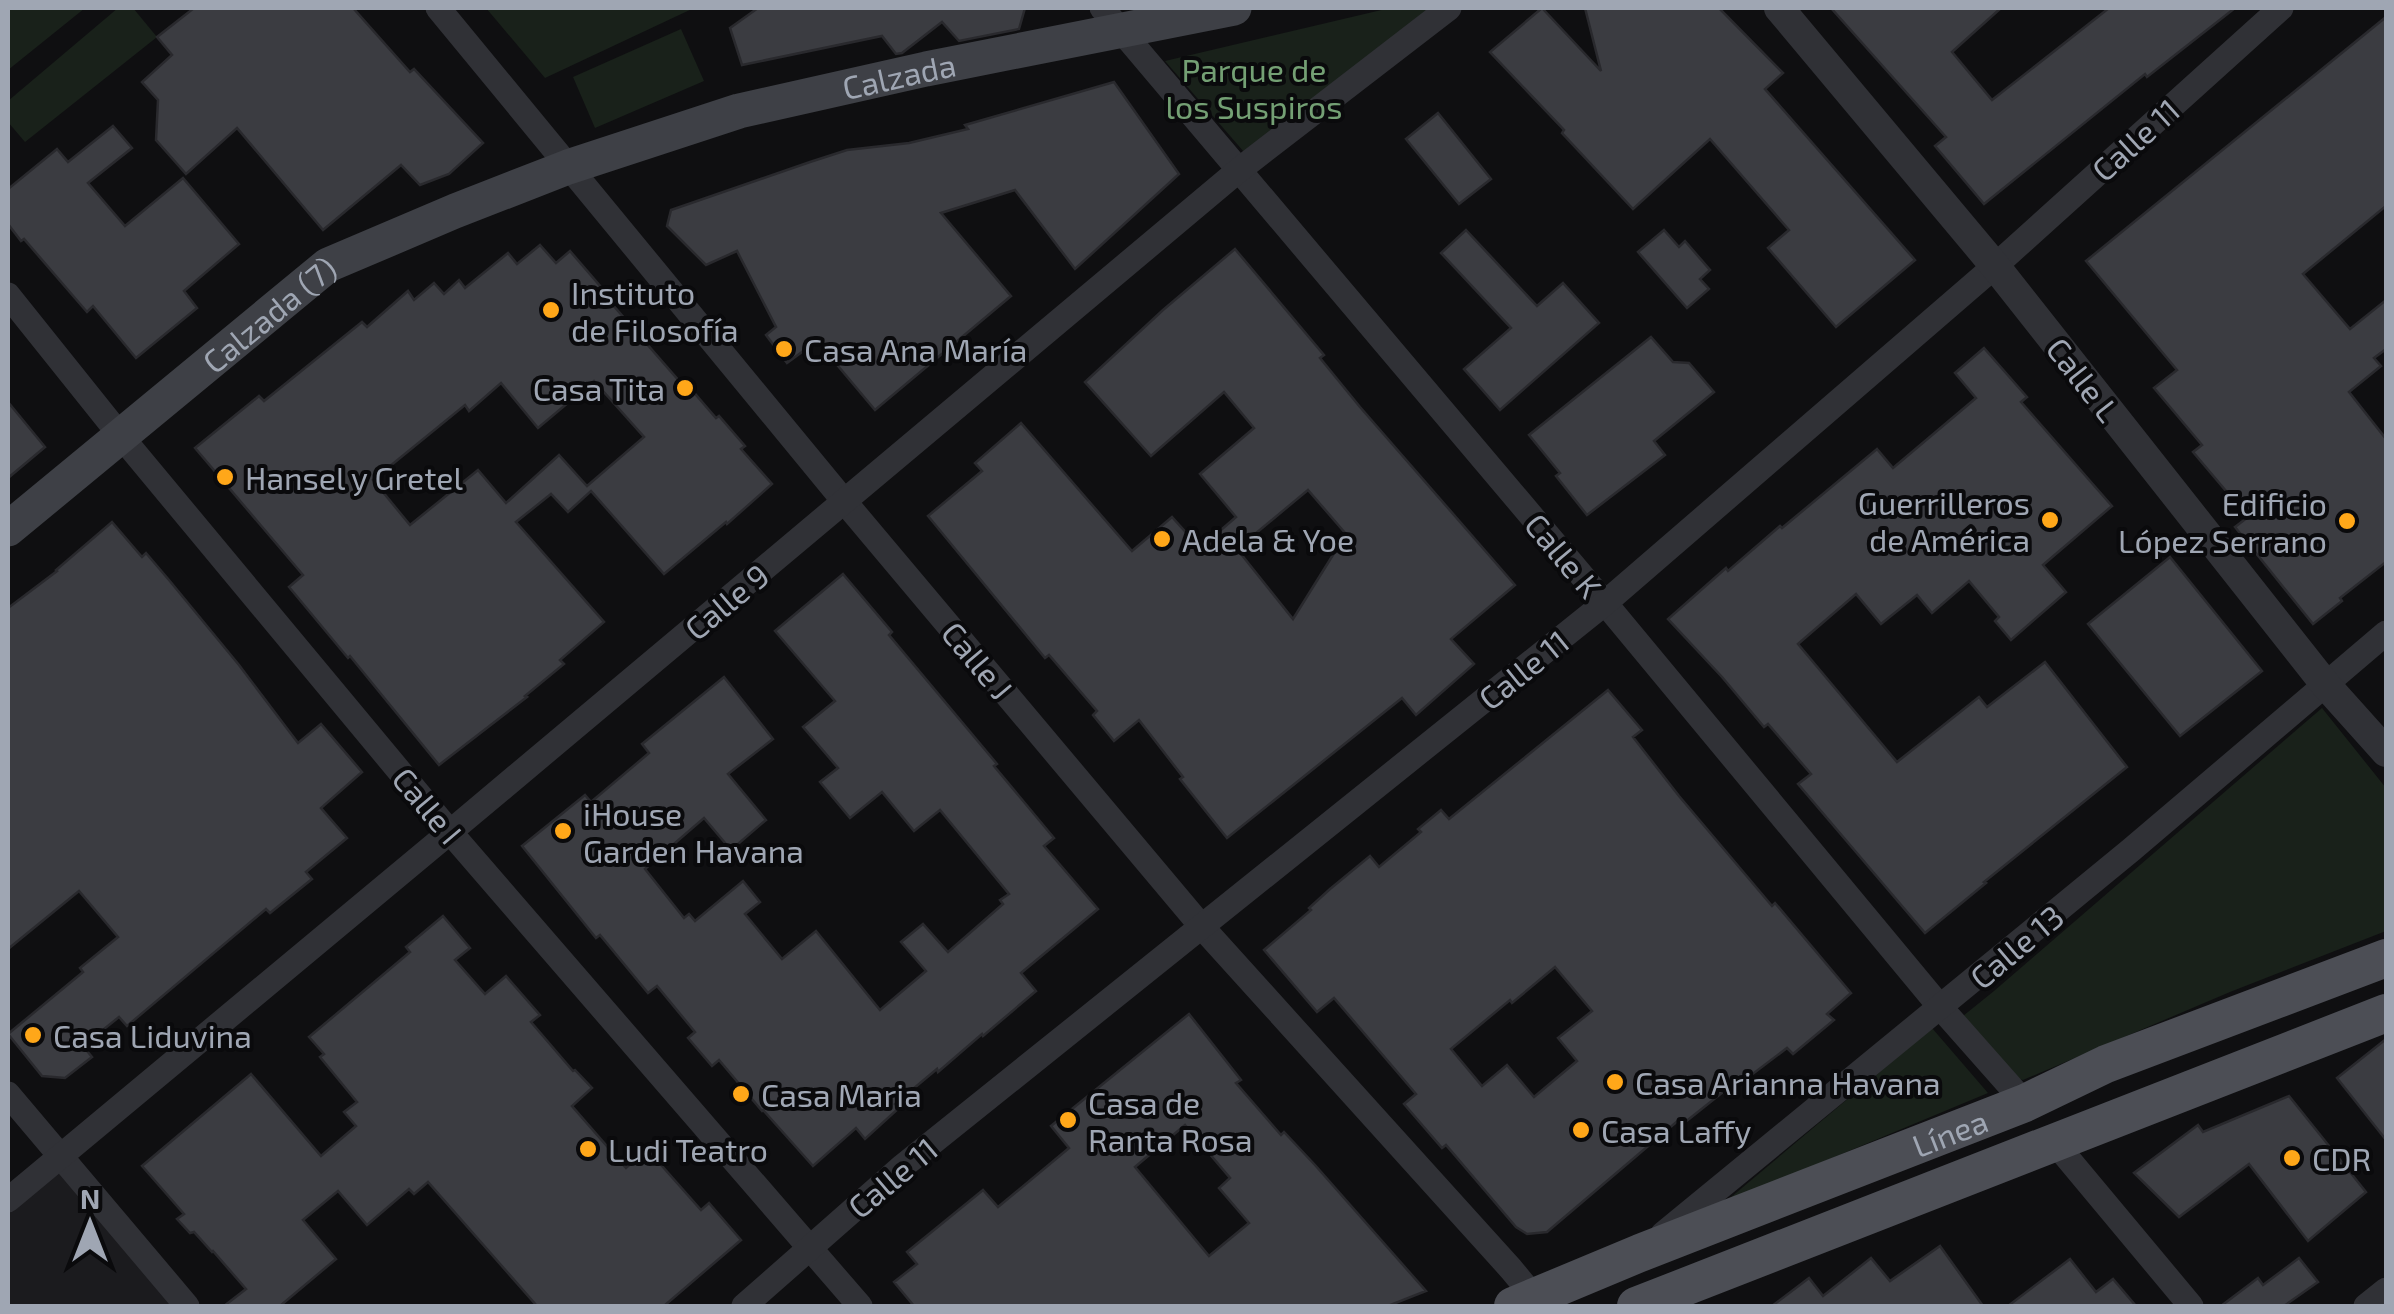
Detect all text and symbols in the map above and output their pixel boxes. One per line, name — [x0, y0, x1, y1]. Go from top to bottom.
street label: Calzada — [839, 45, 959, 106]
park label: Parque de los Suspiros — [1166, 50, 1342, 125]
street label: Calle 11 — [2083, 90, 2187, 188]
street label: Calzada (7) — [194, 248, 343, 380]
place label: Instituto de Filosofía — [571, 273, 739, 348]
marker: Instituto de Filosofía — [540, 299, 562, 321]
place label: Casa Ana María — [804, 330, 1027, 368]
street label: Calle L — [2040, 330, 2128, 428]
marker: Casa Ana María — [773, 338, 795, 360]
place label: Casa Tita — [533, 369, 665, 407]
marker: Casa Tita — [674, 377, 696, 399]
place label: Hansel y Gretel — [245, 458, 464, 496]
marker: Hansel y Gretel — [214, 466, 236, 488]
place label: Guerrilleros de América — [1858, 483, 2030, 558]
place label: Edificio López Serrano — [2118, 484, 2327, 559]
street label: Calle K — [1518, 505, 1610, 605]
marker: Guerrilleros de América — [2039, 509, 2061, 531]
marker: Edificio López Serrano — [2336, 510, 2358, 532]
place label: Adela & Yoe — [1182, 520, 1354, 558]
marker: Adela & Yoe — [1151, 528, 1173, 550]
street label: Calle 9 — [676, 555, 776, 647]
street label: Calle J — [935, 614, 1021, 706]
street label: Calle 11 — [1470, 621, 1576, 717]
street label: Calle I — [385, 759, 471, 851]
place label: iHouse Garden Havana — [583, 794, 804, 869]
marker: iHouse Garden Havana — [552, 820, 574, 842]
street label: Calle 13 — [1962, 896, 2070, 996]
place label: Casa Liduvina — [53, 1016, 252, 1054]
marker: Casa Liduvina — [22, 1024, 44, 1046]
place label: Casa Arianna Havana — [1635, 1063, 1941, 1101]
marker: Casa Arianna Havana — [1604, 1071, 1626, 1093]
place label: Casa Maria — [761, 1075, 922, 1113]
marker: Casa Maria — [730, 1083, 752, 1105]
place label: Casa de Ranta Rosa — [1088, 1083, 1252, 1158]
street label: Línea — [1907, 1101, 1993, 1164]
marker: Casa de Ranta Rosa — [1057, 1109, 1079, 1131]
place label: Casa Laffy — [1601, 1111, 1752, 1149]
marker: Casa Laffy — [1570, 1119, 1592, 1141]
street label: Calle 11 — [840, 1129, 944, 1225]
place label: Ludi Teatro — [608, 1130, 768, 1168]
marker: Ludi Teatro — [577, 1138, 599, 1160]
place label: CDR — [2312, 1139, 2371, 1177]
marker: CDR — [2281, 1147, 2303, 1169]
north arrow — [40, 1174, 140, 1274]
text: N — [80, 1181, 100, 1215]

